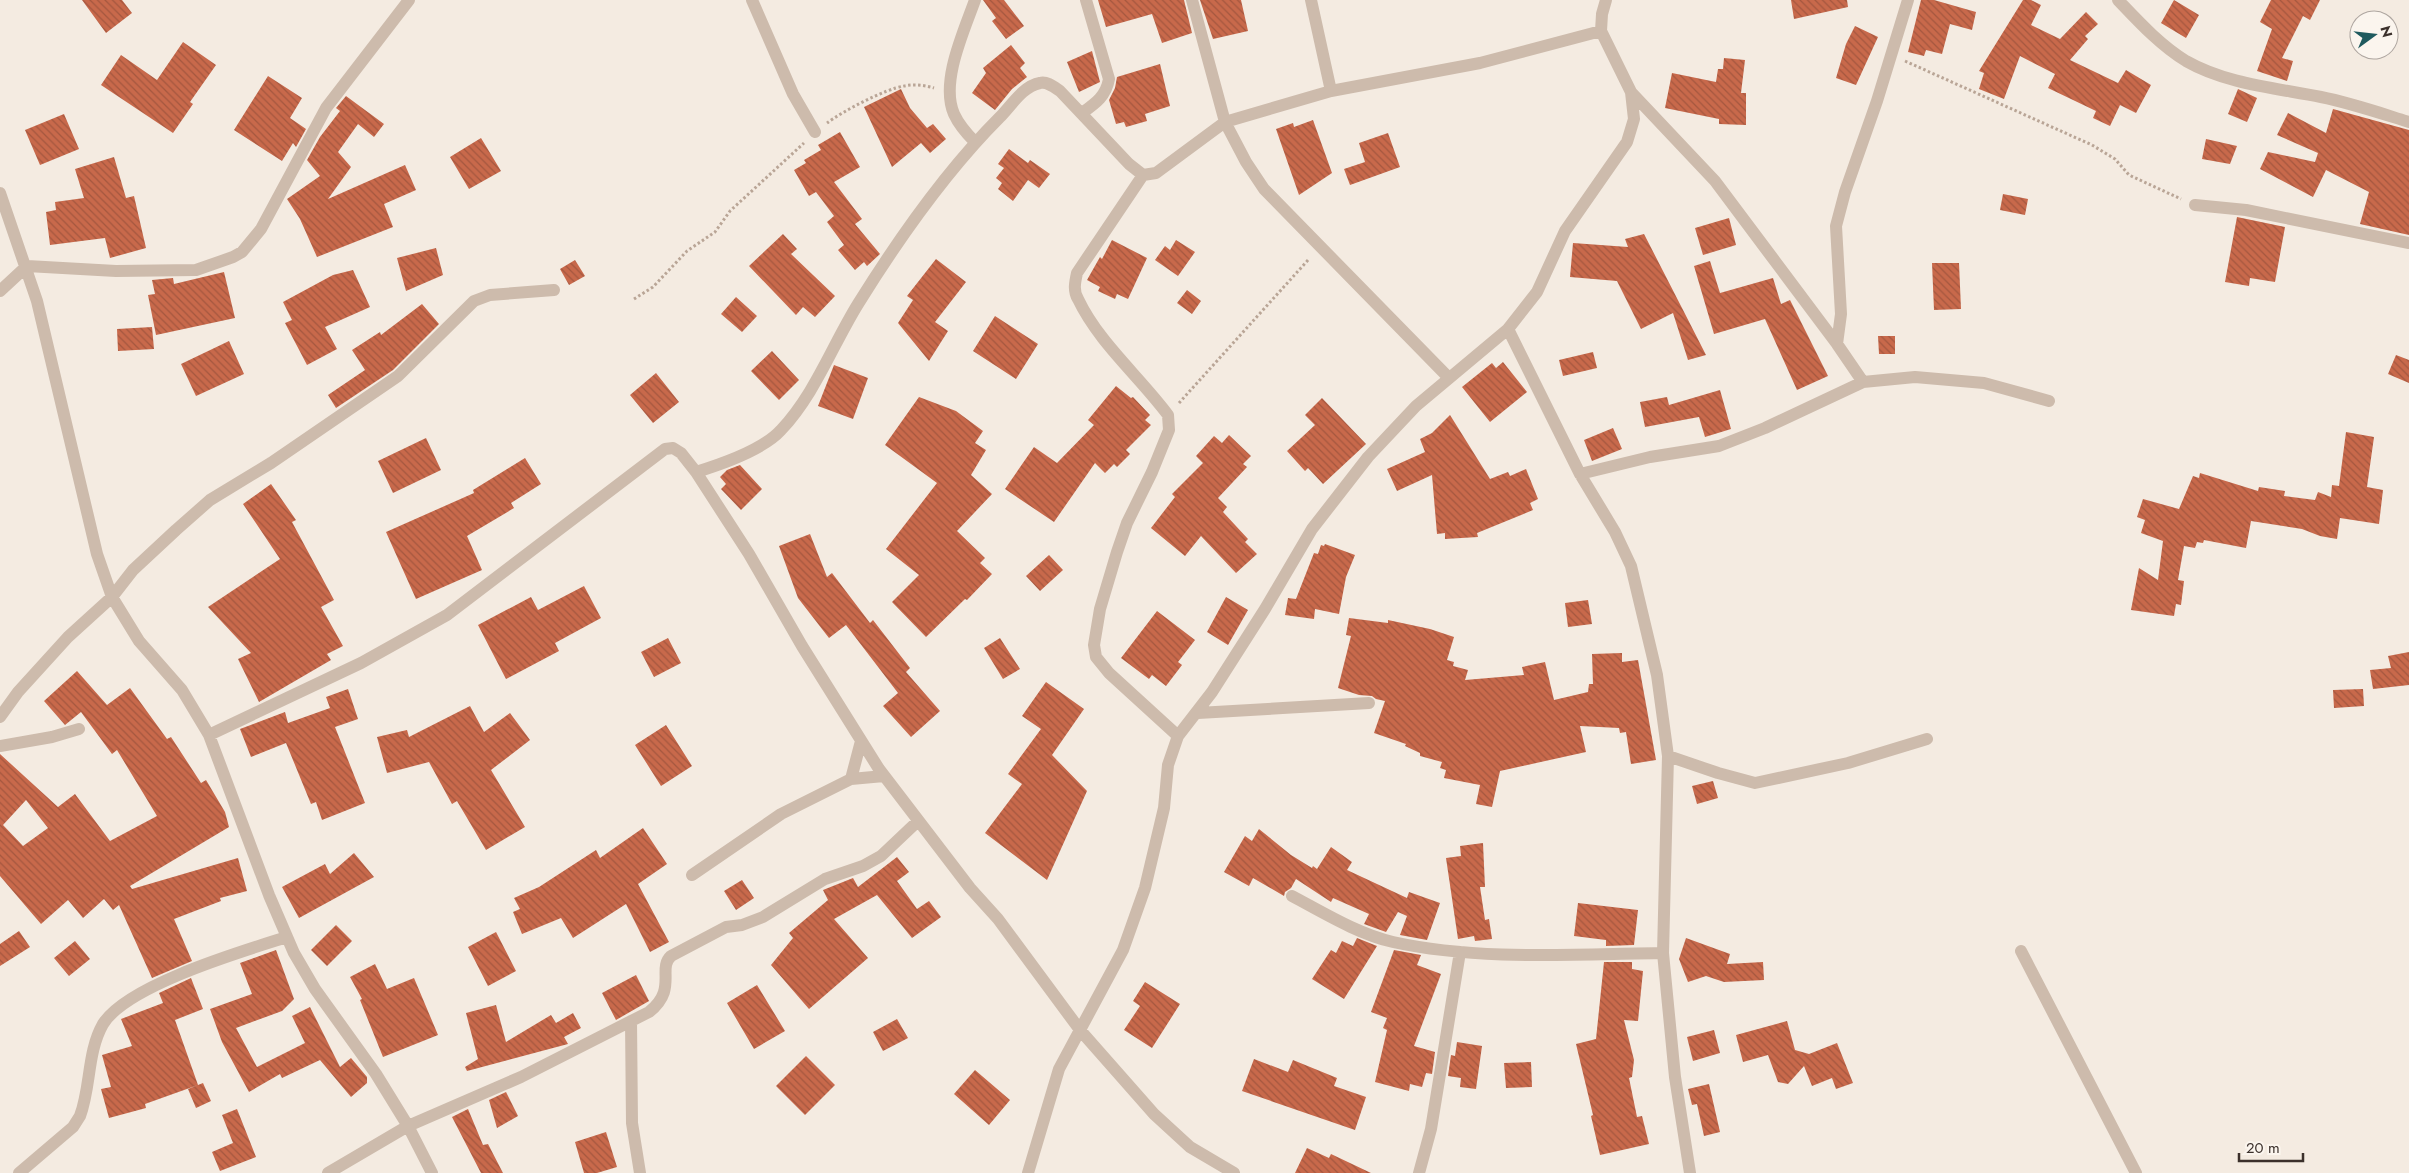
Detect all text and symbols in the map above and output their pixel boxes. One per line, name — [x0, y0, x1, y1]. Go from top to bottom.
north arrow — [2349, 10, 2399, 60]
text: N — [2375, 24, 2398, 40]
scale bar — [2239, 1130, 2303, 1162]
text: 20 m — [2246, 1137, 2280, 1159]

